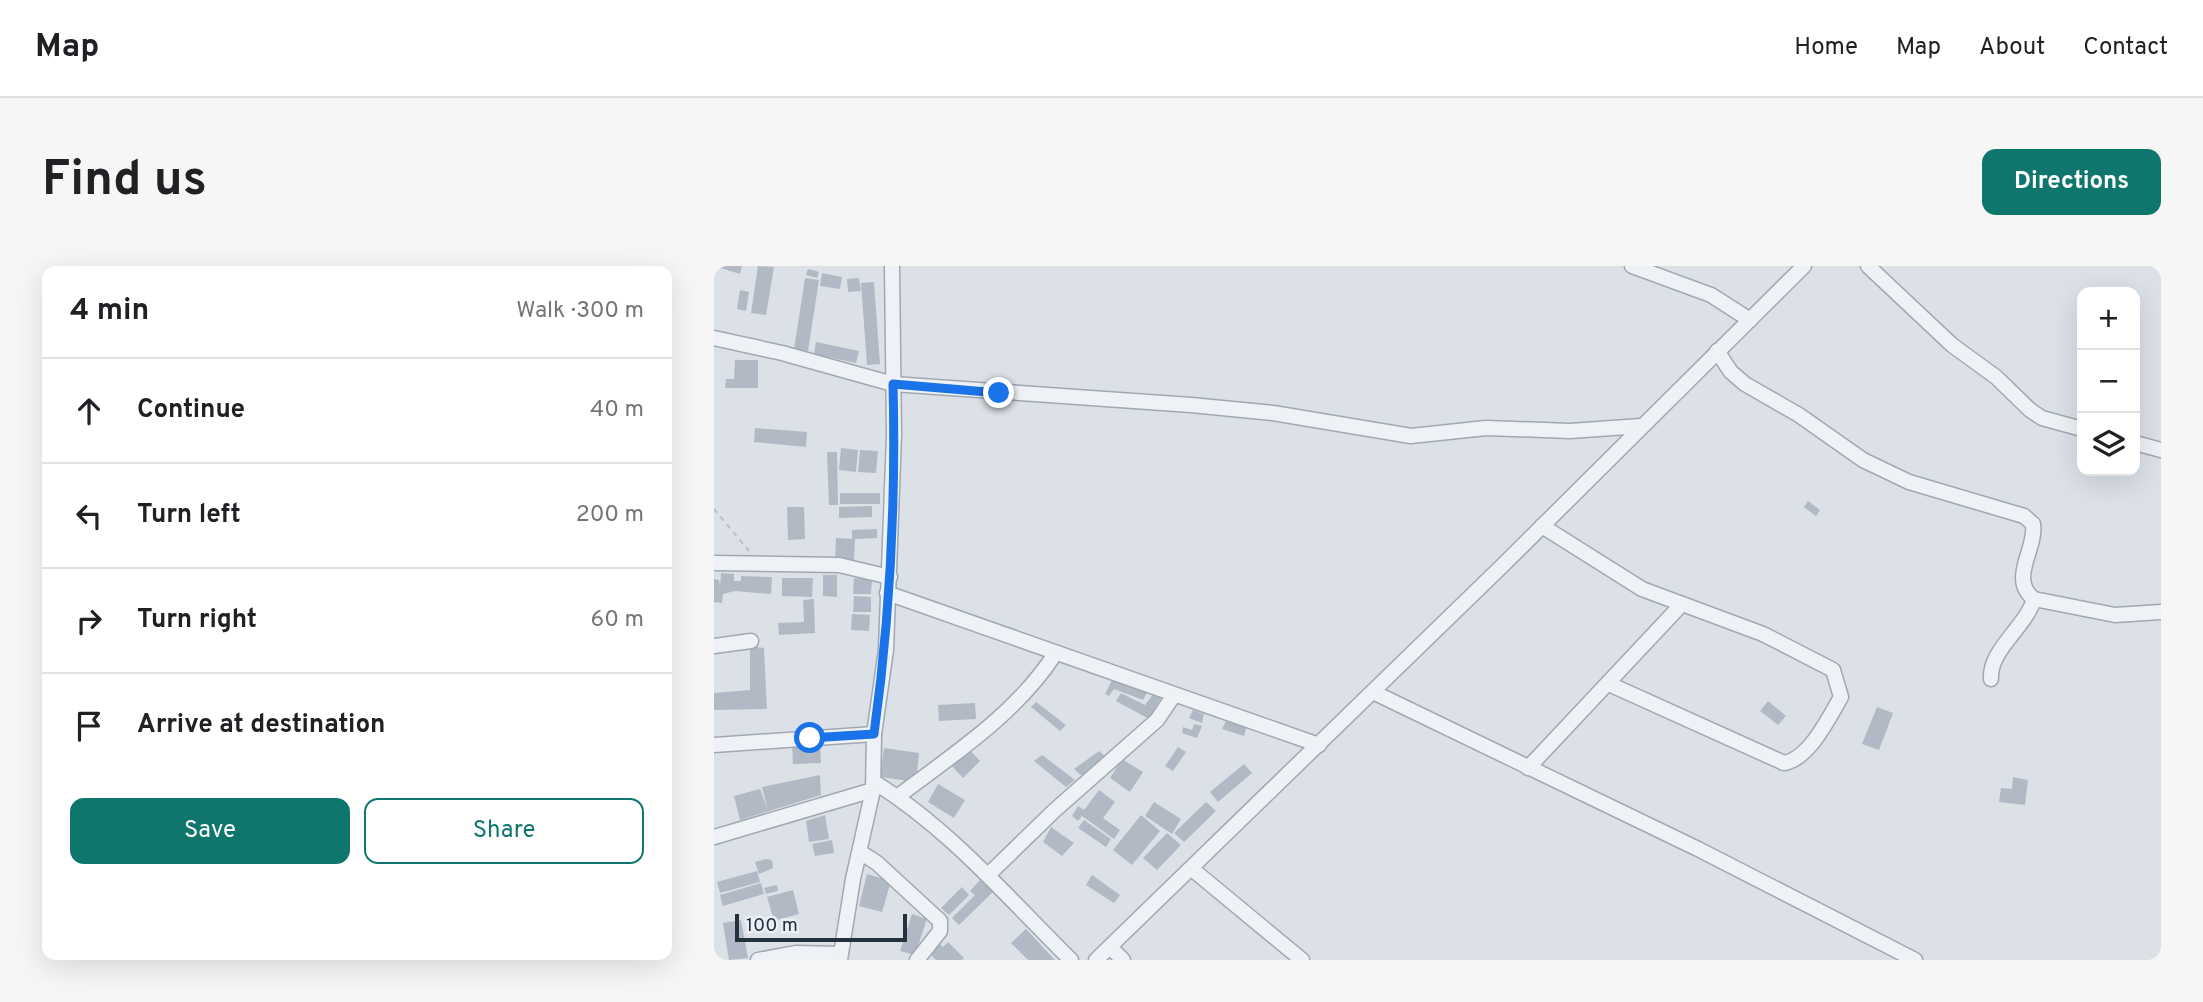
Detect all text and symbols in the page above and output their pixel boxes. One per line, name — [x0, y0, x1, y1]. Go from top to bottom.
text: Map — [35, 27, 99, 69]
text: Home — [1794, 33, 1858, 63]
text: Map — [1896, 33, 1941, 63]
text: About — [1979, 33, 2045, 63]
text: Contact — [2083, 33, 2168, 63]
button: Directions — [1982, 149, 2161, 215]
text: Find us — [42, 151, 207, 213]
map controls — [2077, 287, 2140, 476]
button: + — [2077, 287, 2140, 350]
text: 4 min — [70, 293, 149, 330]
text: Walk · 300 m — [516, 297, 644, 326]
button: − — [2077, 350, 2140, 413]
route end — [983, 377, 1014, 408]
icon: ahead — [70, 392, 108, 430]
text: Continue — [137, 394, 245, 427]
text: 40 m — [590, 396, 644, 425]
button: layers — [2077, 413, 2140, 476]
icon: left — [70, 497, 108, 535]
text: Turn left — [137, 499, 241, 532]
text: 200 m — [576, 501, 644, 530]
icon: right — [70, 602, 108, 640]
text: Turn right — [137, 604, 257, 637]
text: 60 m — [591, 606, 644, 635]
icon: arrive — [70, 707, 108, 745]
text: Arrive at destination — [137, 709, 385, 742]
route start — [794, 722, 825, 753]
button: Save — [70, 798, 350, 864]
button: Share — [364, 798, 644, 864]
scale bar — [735, 911, 906, 943]
text: 100 m — [746, 914, 798, 938]

